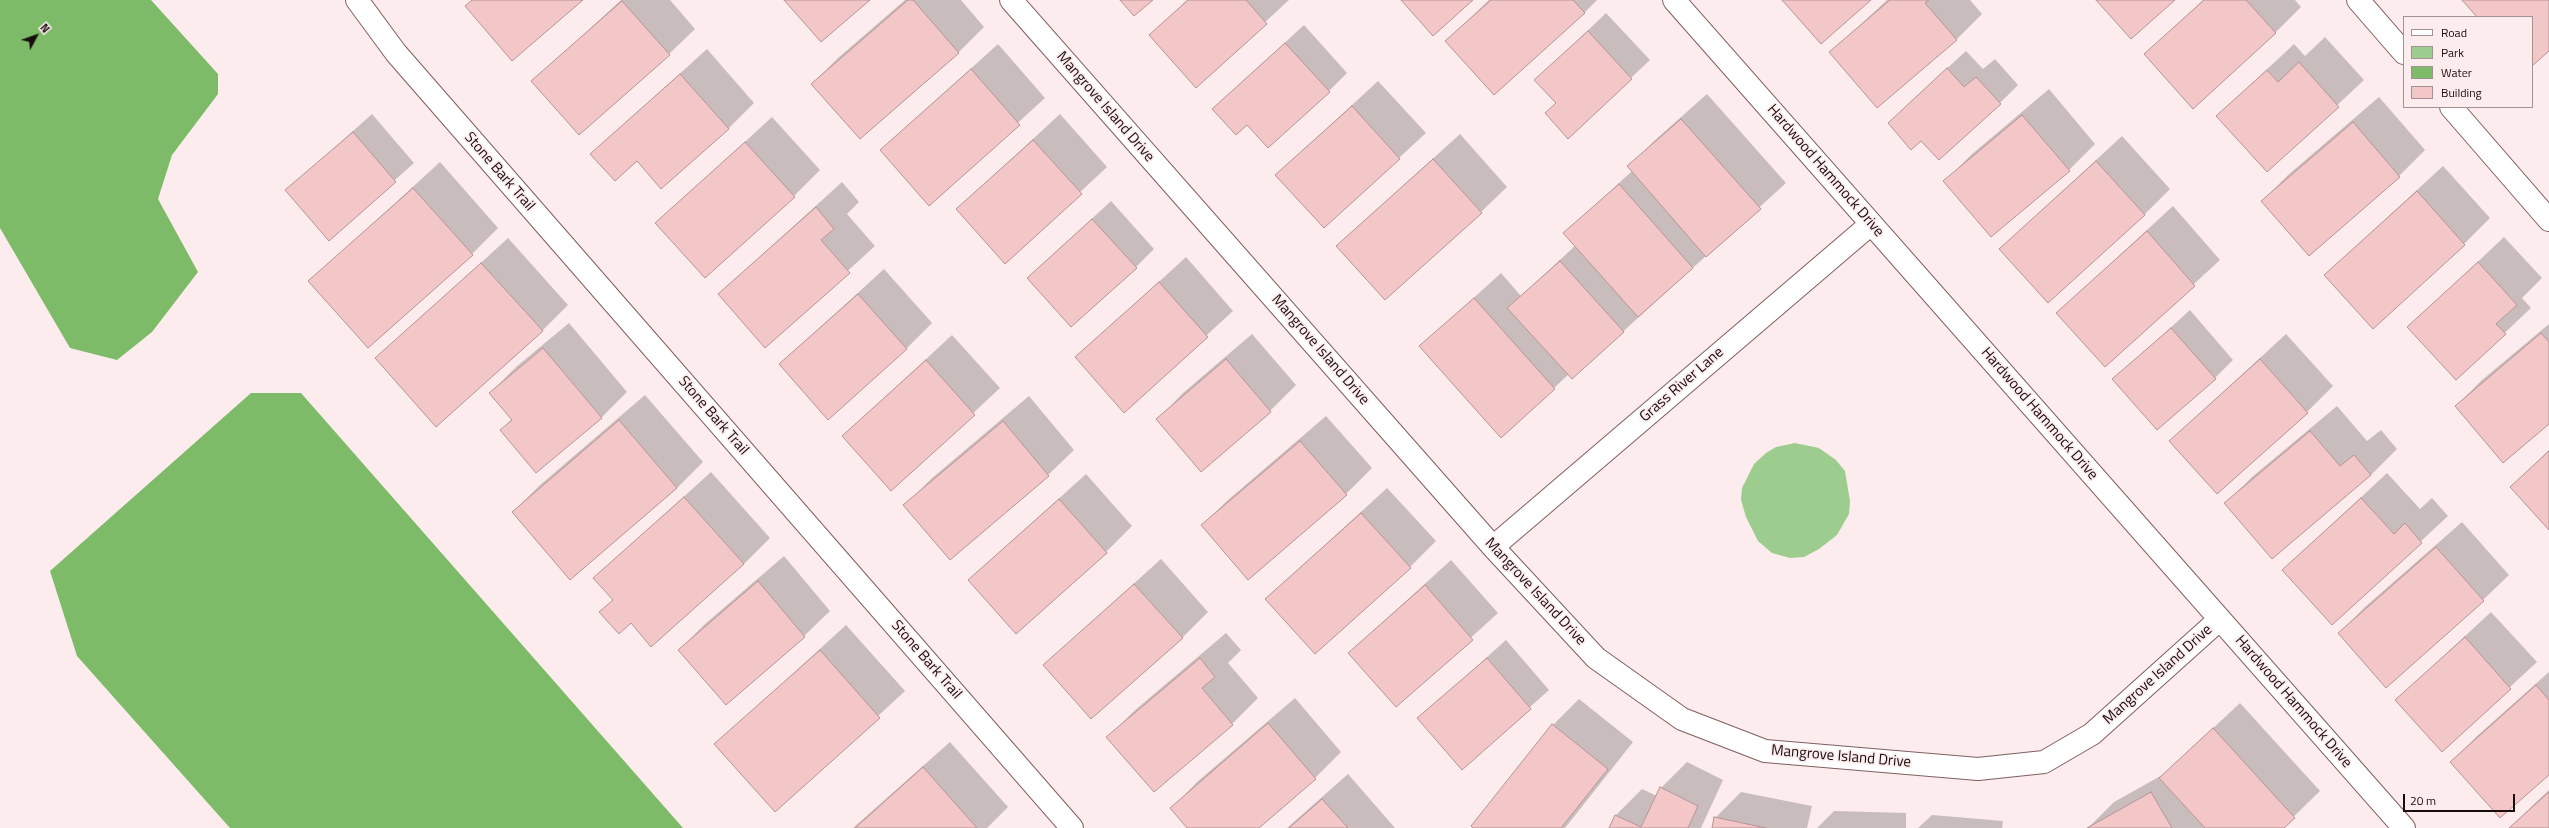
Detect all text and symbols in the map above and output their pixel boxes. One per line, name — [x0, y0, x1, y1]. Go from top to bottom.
north arrow — [16, 16, 56, 56]
legend — [2403, 16, 2533, 108]
text: N — [37, 20, 54, 36]
text: Road — [2441, 23, 2467, 42]
text: Park — [2441, 43, 2464, 62]
street label: Mangrove Island Drive — [1052, 48, 1158, 166]
text: Water — [2441, 63, 2472, 82]
text: Building — [2441, 83, 2482, 102]
street label: Hardwood Hammock Drive — [1763, 101, 1887, 241]
street label: Stone Bark Trail — [460, 129, 538, 215]
street label: Mangrove Island Drive — [1267, 291, 1373, 409]
street label: Grass River Lane — [1636, 344, 1728, 426]
street label: Hardwood Hammock Drive — [1977, 344, 2101, 484]
street label: Stone Bark Trail — [674, 373, 752, 459]
street label: Mangrove Island Drive — [1481, 535, 1589, 649]
street label: Stone Bark Trail — [887, 617, 965, 703]
street label: Mangrove Island Drive — [2100, 621, 2216, 729]
street label: Hardwood Hammock Drive — [2231, 632, 2355, 772]
street label: Mangrove Island Drive — [1770, 742, 1912, 772]
scale bar — [2405, 786, 2517, 812]
text: 20 m — [2410, 791, 2436, 810]

